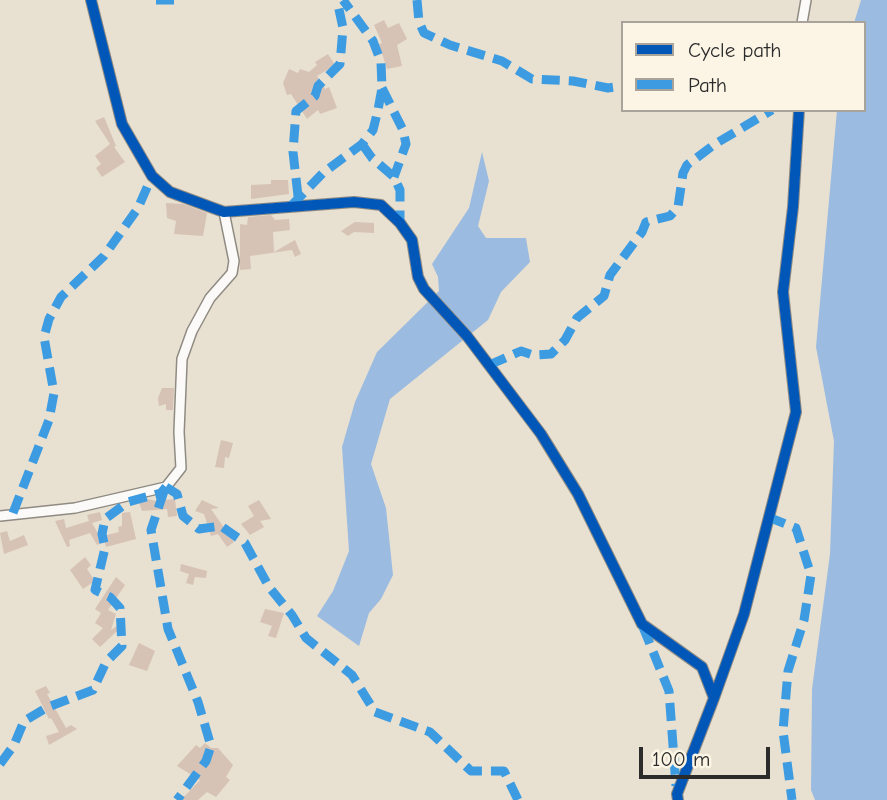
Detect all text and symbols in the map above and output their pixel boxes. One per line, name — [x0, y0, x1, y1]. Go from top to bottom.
legend — [621, 21, 866, 112]
text: Cycle path — [688, 38, 781, 62]
text: Path — [688, 73, 727, 97]
scale bar — [642, 734, 773, 778]
text: 100 m — [652, 747, 710, 771]

